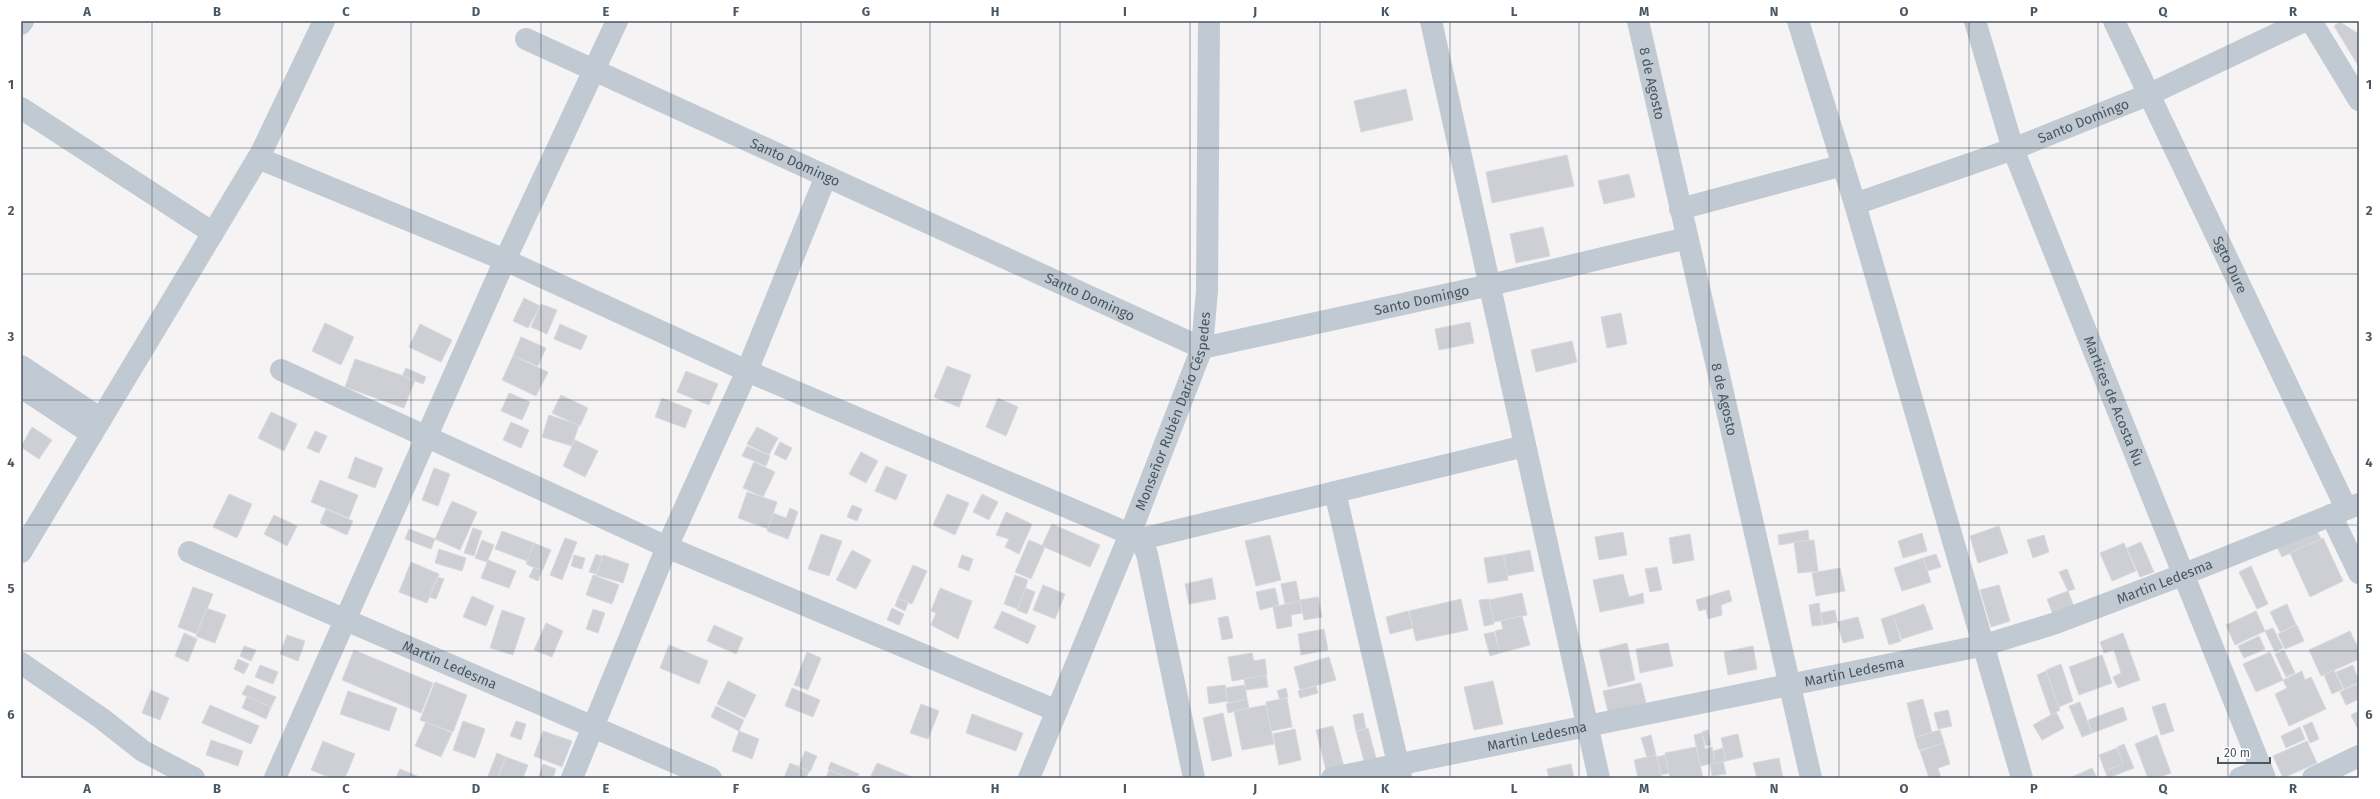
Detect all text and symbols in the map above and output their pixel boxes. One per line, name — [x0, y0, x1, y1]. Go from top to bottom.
text: A — [82, 4, 91, 19]
text: B — [213, 4, 221, 19]
text: C — [342, 4, 350, 19]
text: D — [472, 4, 481, 19]
text: E — [603, 4, 610, 19]
text: F — [733, 4, 740, 19]
text: G — [862, 4, 870, 19]
text: H — [991, 4, 999, 19]
text: I — [1123, 4, 1127, 19]
text: J — [1252, 4, 1257, 19]
text: K — [1381, 4, 1390, 19]
text: L — [1511, 4, 1518, 19]
text: M — [1639, 4, 1649, 19]
text: N — [1770, 4, 1778, 19]
text: O — [1900, 4, 1909, 19]
text: P — [2030, 4, 2038, 19]
text: Q — [2159, 4, 2169, 19]
text: R — [2289, 4, 2298, 19]
street label: 8 de Agosto — [1636, 45, 1669, 121]
text: 1 — [8, 77, 14, 92]
text: 1 — [2366, 77, 2372, 92]
street label: Santo Domingo — [2035, 95, 2131, 147]
street label: Santo Domingo — [748, 134, 843, 190]
text: 2 — [8, 203, 15, 218]
text: 2 — [2366, 203, 2373, 218]
street label: Sgto Dure — [2209, 233, 2251, 296]
street label: Santo Domingo — [1042, 269, 1137, 325]
street label: Santo Domingo — [1372, 281, 1471, 319]
street label: Monseñor Rubén Darío Céspedes — [1131, 311, 1214, 513]
text: 3 — [7, 329, 15, 344]
text: 3 — [2365, 329, 2373, 344]
street label: Martires de Acosta Ñu — [2080, 333, 2148, 469]
street label: 8 de Agosto — [1708, 361, 1741, 437]
text: 4 — [7, 455, 15, 470]
text: 4 — [2365, 455, 2373, 470]
street label: Martin Ledesma — [2114, 555, 2215, 608]
text: 5 — [8, 581, 15, 596]
text: 5 — [2366, 581, 2373, 596]
street label: Martin Ledesma — [400, 637, 500, 693]
street label: Martin Ledesma — [1803, 653, 1906, 690]
text: 6 — [7, 707, 15, 722]
text: 6 — [2365, 707, 2373, 722]
street label: Martin Ledesma — [1485, 718, 1588, 755]
scale bar — [2218, 739, 2270, 765]
text: 20 m — [2224, 746, 2250, 760]
text: A — [82, 781, 91, 796]
text: B — [213, 781, 221, 796]
text: C — [342, 781, 350, 796]
text: D — [472, 781, 481, 796]
text: E — [603, 781, 610, 796]
text: F — [733, 781, 740, 796]
text: G — [862, 781, 870, 796]
text: H — [991, 781, 999, 796]
text: I — [1123, 781, 1127, 796]
text: J — [1252, 781, 1257, 796]
text: K — [1381, 781, 1390, 796]
text: L — [1511, 781, 1518, 796]
text: M — [1639, 781, 1649, 796]
text: N — [1770, 781, 1778, 796]
text: O — [1900, 781, 1909, 796]
text: P — [2030, 781, 2038, 796]
text: Q — [2159, 781, 2169, 796]
text: R — [2289, 781, 2298, 796]

